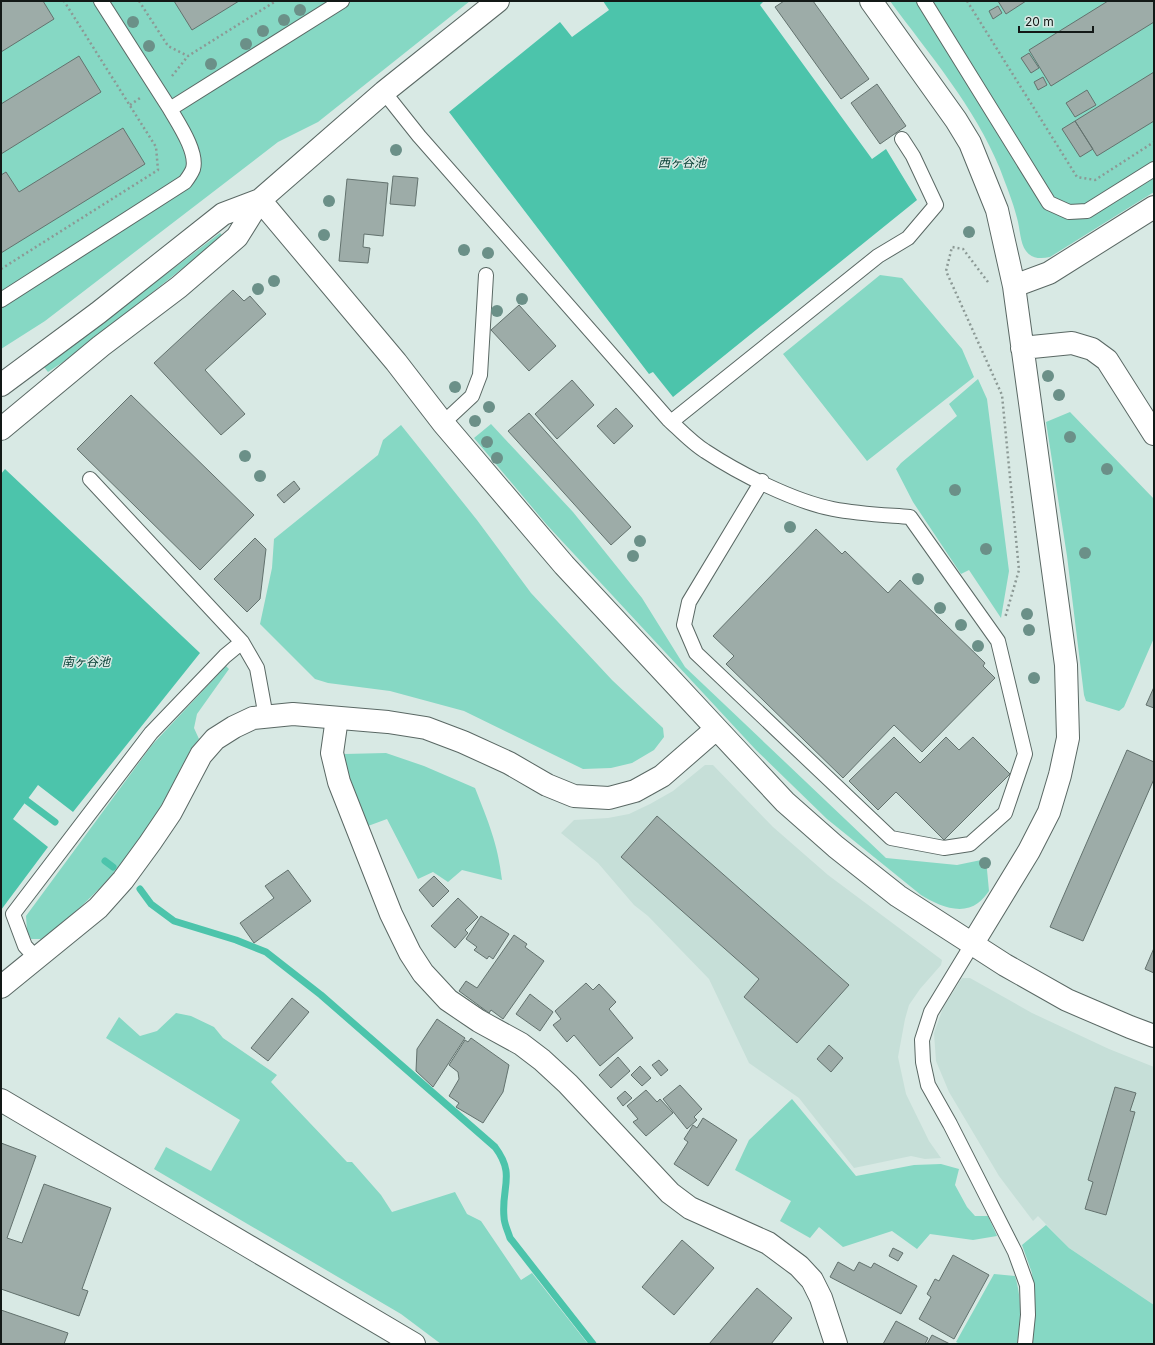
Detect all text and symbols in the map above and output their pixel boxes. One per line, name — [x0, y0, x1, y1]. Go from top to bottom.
scale bar — [1019, 8, 1093, 34]
text: 20 m — [1025, 14, 1054, 29]
water label: 西ヶ谷池 — [658, 155, 707, 170]
water label: 南ヶ谷池 — [62, 654, 111, 669]

